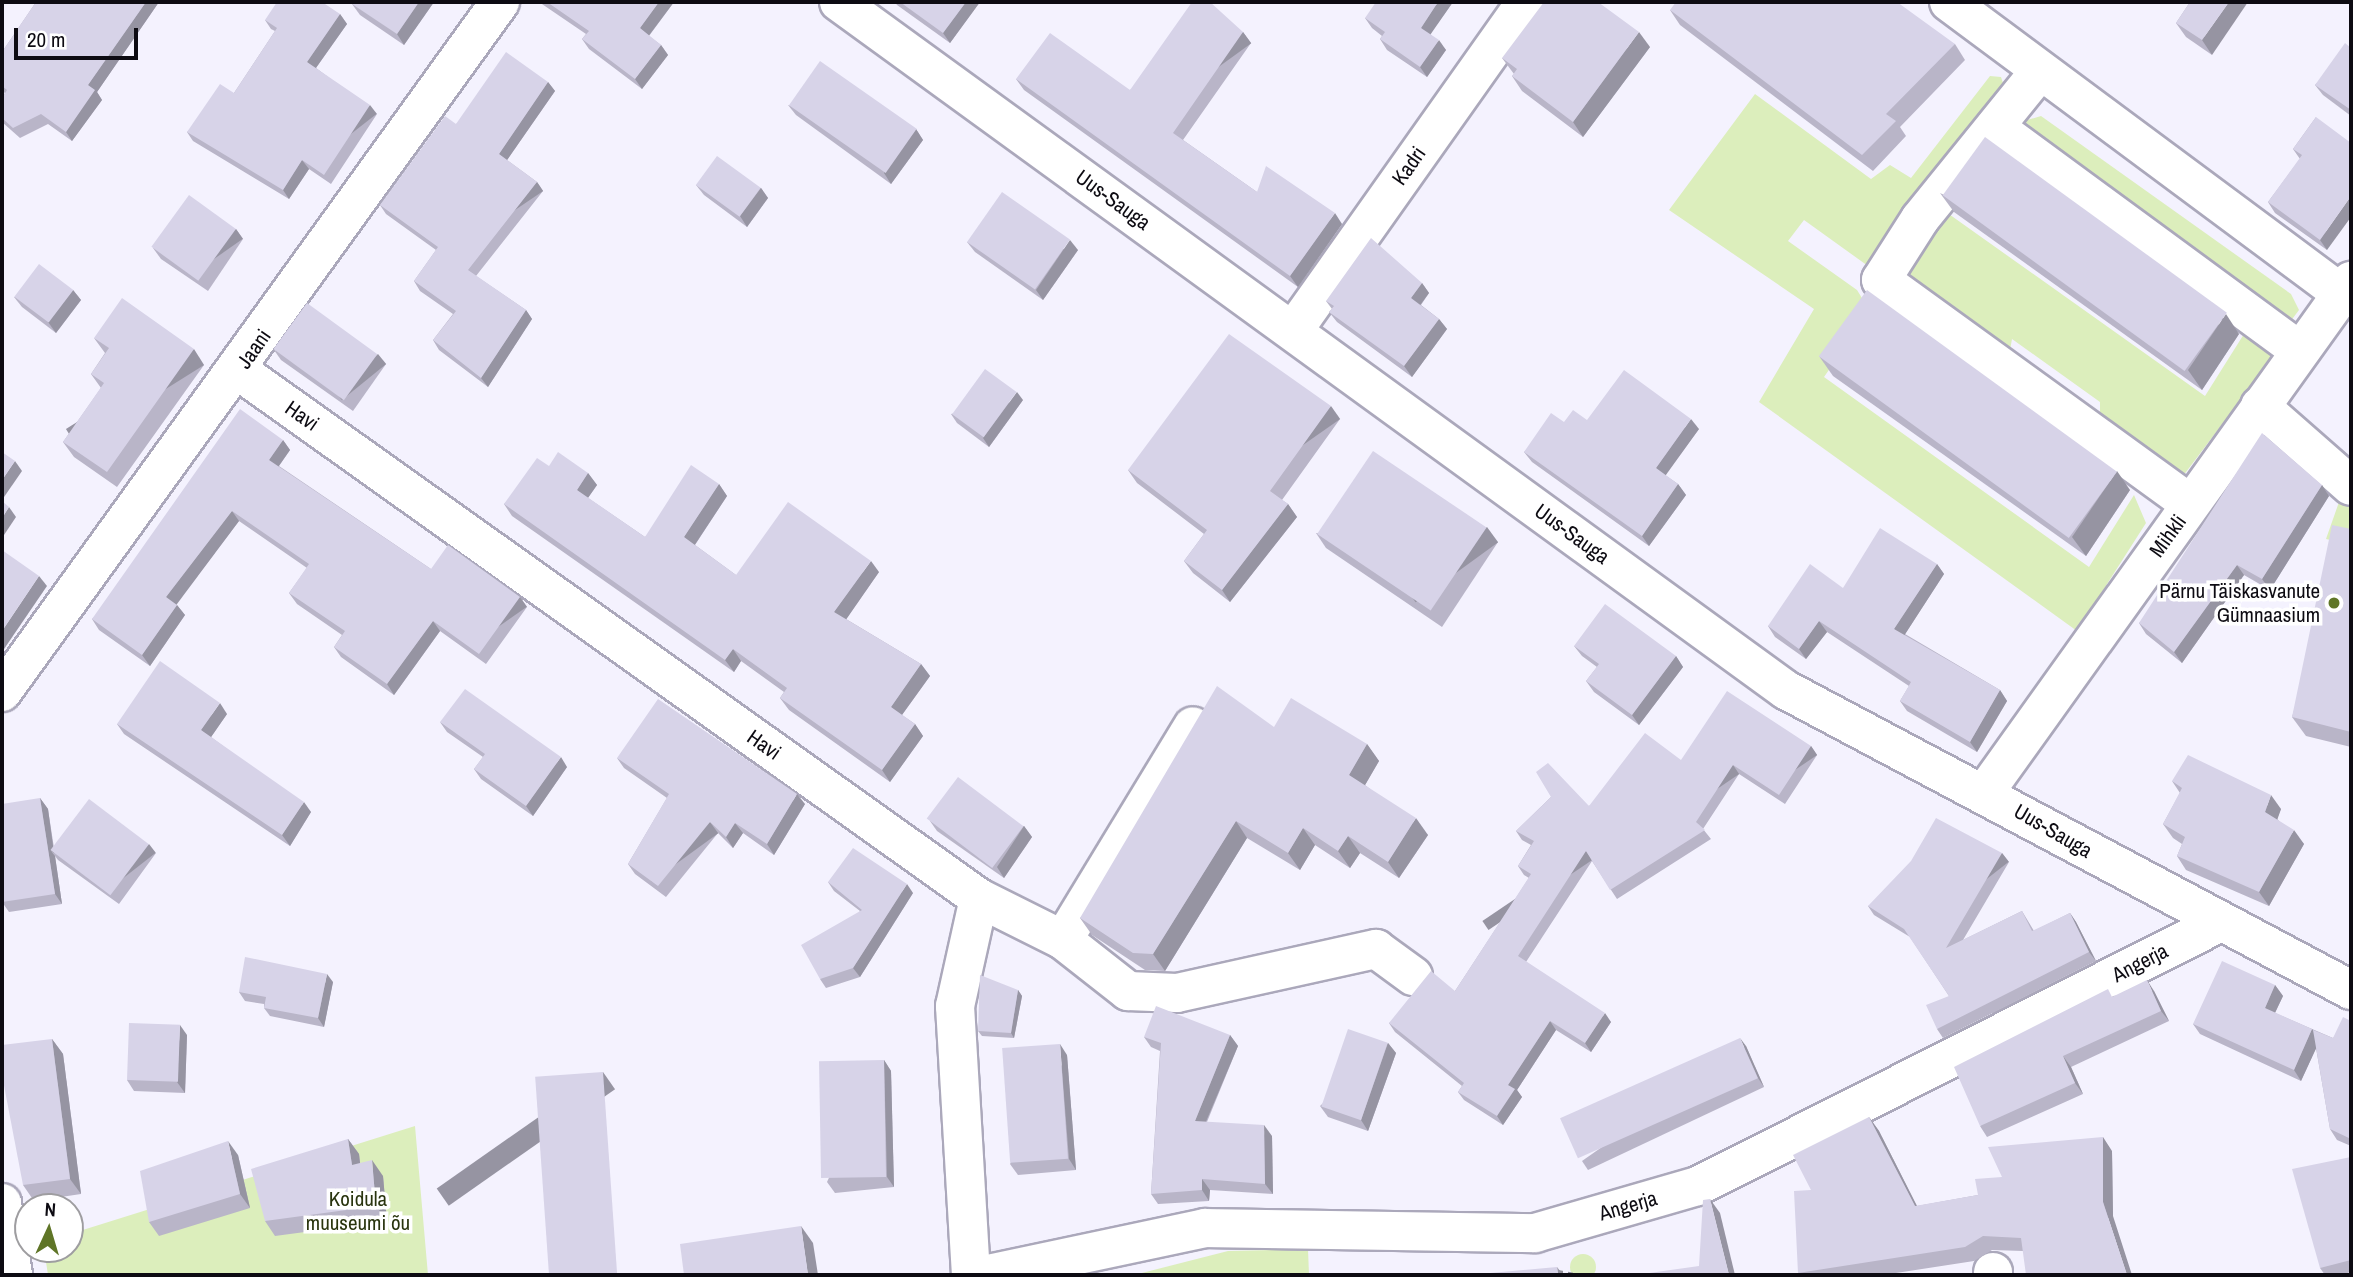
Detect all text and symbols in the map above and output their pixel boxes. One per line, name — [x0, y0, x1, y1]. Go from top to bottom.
scale bar — [18, 14, 142, 58]
text: 20 m — [27, 25, 65, 54]
street label: Kadri — [1387, 142, 1431, 190]
street label: Uus-Sauga — [1071, 164, 1155, 236]
street label: Jaani — [232, 325, 276, 373]
street label: Havi — [280, 396, 324, 436]
street label: Uus-Sauga — [1530, 498, 1614, 570]
street label: Mihkli — [2144, 510, 2192, 562]
place label: Pärnu Täiskasvanute Gümnaasium — [2159, 578, 2320, 628]
marker: Pärnu Täiskasvanute Gümnaasium — [2326, 595, 2342, 611]
street label: Havi — [742, 725, 786, 765]
street label: Uus-Sauga — [2009, 799, 2097, 863]
street label: Angerja — [2108, 938, 2172, 988]
park label: Koidula muuseumi õu — [306, 1186, 410, 1236]
street label: Angerja — [1596, 1186, 1660, 1226]
north arrow — [14, 1193, 84, 1263]
text: N — [44, 1196, 57, 1222]

